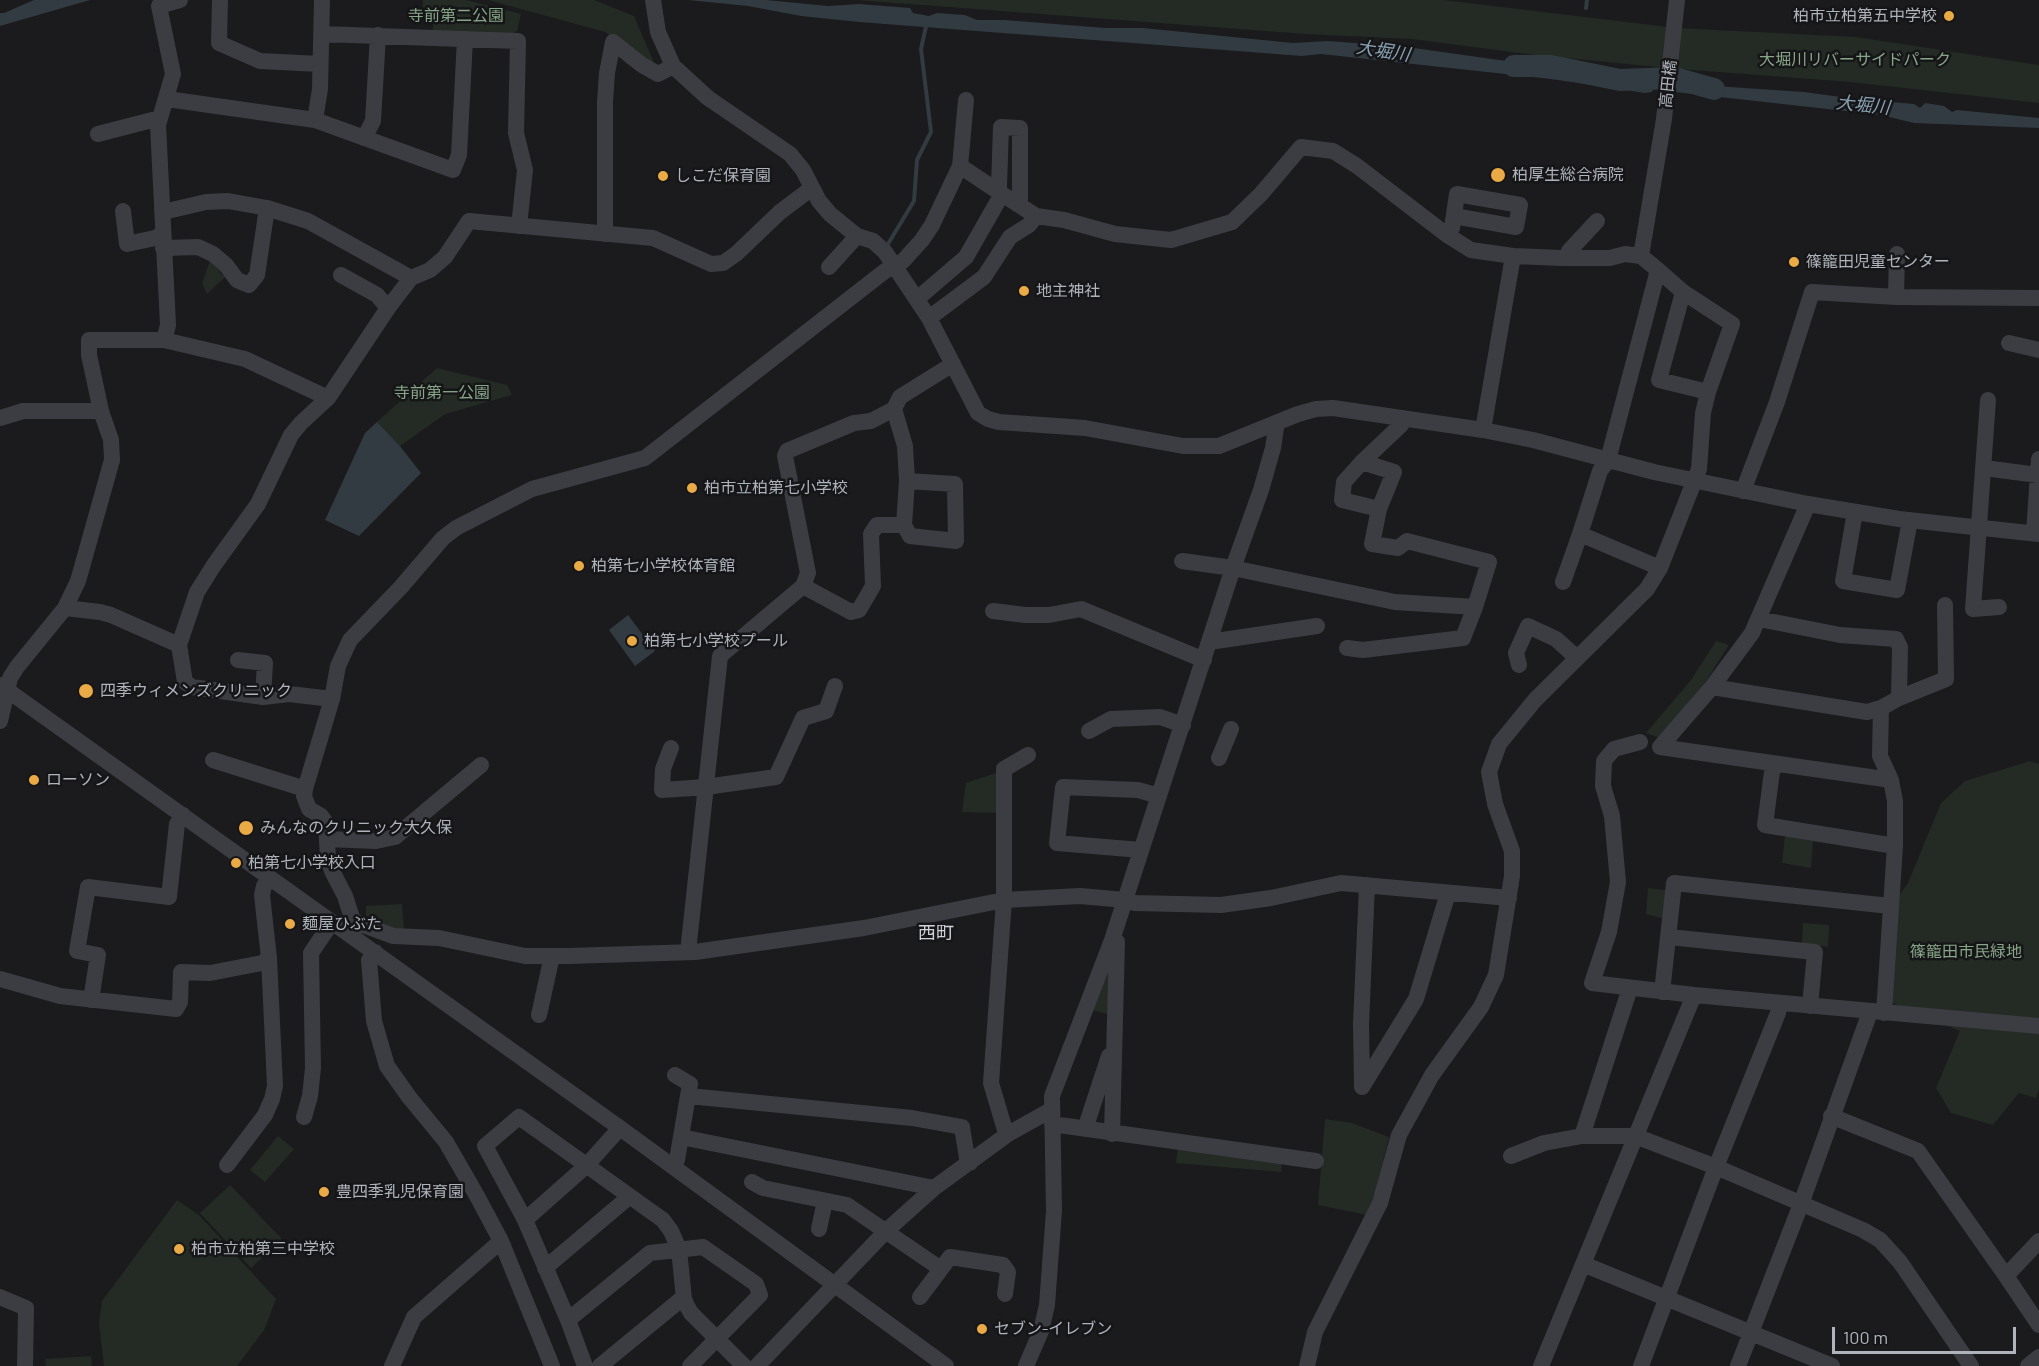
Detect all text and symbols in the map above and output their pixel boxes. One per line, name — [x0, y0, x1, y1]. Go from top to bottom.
park label: 寺前第二公園 — [408, 6, 504, 26]
place label: 柏市立柏第五中学校 — [1793, 6, 1937, 26]
marker: 柏市立柏第五中学校 — [1942, 9, 1956, 23]
water label: 大堀川 — [1355, 36, 1411, 66]
park label: 大堀川リバーサイドパーク — [1759, 50, 1951, 70]
street label: 高田橋 — [1656, 59, 1680, 109]
water label: 大堀川 — [1835, 91, 1891, 119]
place label: 柏厚生総合病院 — [1512, 165, 1624, 185]
place label: しこだ保育園 — [675, 166, 771, 186]
marker: 柏厚生総合病院 — [1489, 166, 1507, 184]
marker: しこだ保育園 — [656, 169, 670, 183]
place label: 篠籠田児童センター — [1806, 252, 1950, 272]
marker: 篠籠田児童センター — [1787, 255, 1801, 269]
place label: 地主神社 — [1036, 281, 1100, 301]
marker: 地主神社 — [1017, 284, 1031, 298]
park label: 寺前第一公園 — [394, 383, 490, 403]
place label: 柏市立柏第七小学校 — [704, 478, 848, 498]
marker: 柏市立柏第七小学校 — [685, 481, 699, 495]
place label: 柏第七小学校体育館 — [591, 556, 735, 576]
marker: 柏第七小学校体育館 — [572, 559, 586, 573]
place label: 柏第七小学校プール — [644, 631, 788, 651]
marker: 柏第七小学校プール — [625, 634, 639, 648]
place label: 四季ウィメンズクリニック — [100, 681, 292, 701]
marker: 四季ウィメンズクリニック — [77, 682, 95, 700]
place label: ローソン — [46, 770, 110, 790]
marker: ローソン — [27, 773, 41, 787]
place label: みんなのクリニック大久保 — [260, 818, 452, 838]
marker: みんなのクリニック大久保 — [237, 819, 255, 837]
place label: 柏第七小学校入口 — [248, 853, 376, 873]
marker: 柏第七小学校入口 — [229, 856, 243, 870]
place label: 麺屋ひぶた — [302, 914, 382, 934]
marker: 麺屋ひぶた — [283, 917, 297, 931]
district label: 西町 — [918, 922, 954, 944]
park label: 篠籠田市民緑地 — [1910, 942, 2022, 962]
place label: 豊四季乳児保育園 — [336, 1182, 464, 1202]
marker: 豊四季乳児保育園 — [317, 1185, 331, 1199]
place label: 柏市立柏第三中学校 — [191, 1239, 335, 1259]
marker: 柏市立柏第三中学校 — [172, 1242, 186, 1256]
scale bar — [1835, 1315, 2020, 1353]
place label: セブン-イレブン — [994, 1319, 1112, 1339]
marker: セブン-イレブン — [975, 1322, 989, 1336]
text: 100 m — [1843, 1326, 1888, 1348]

